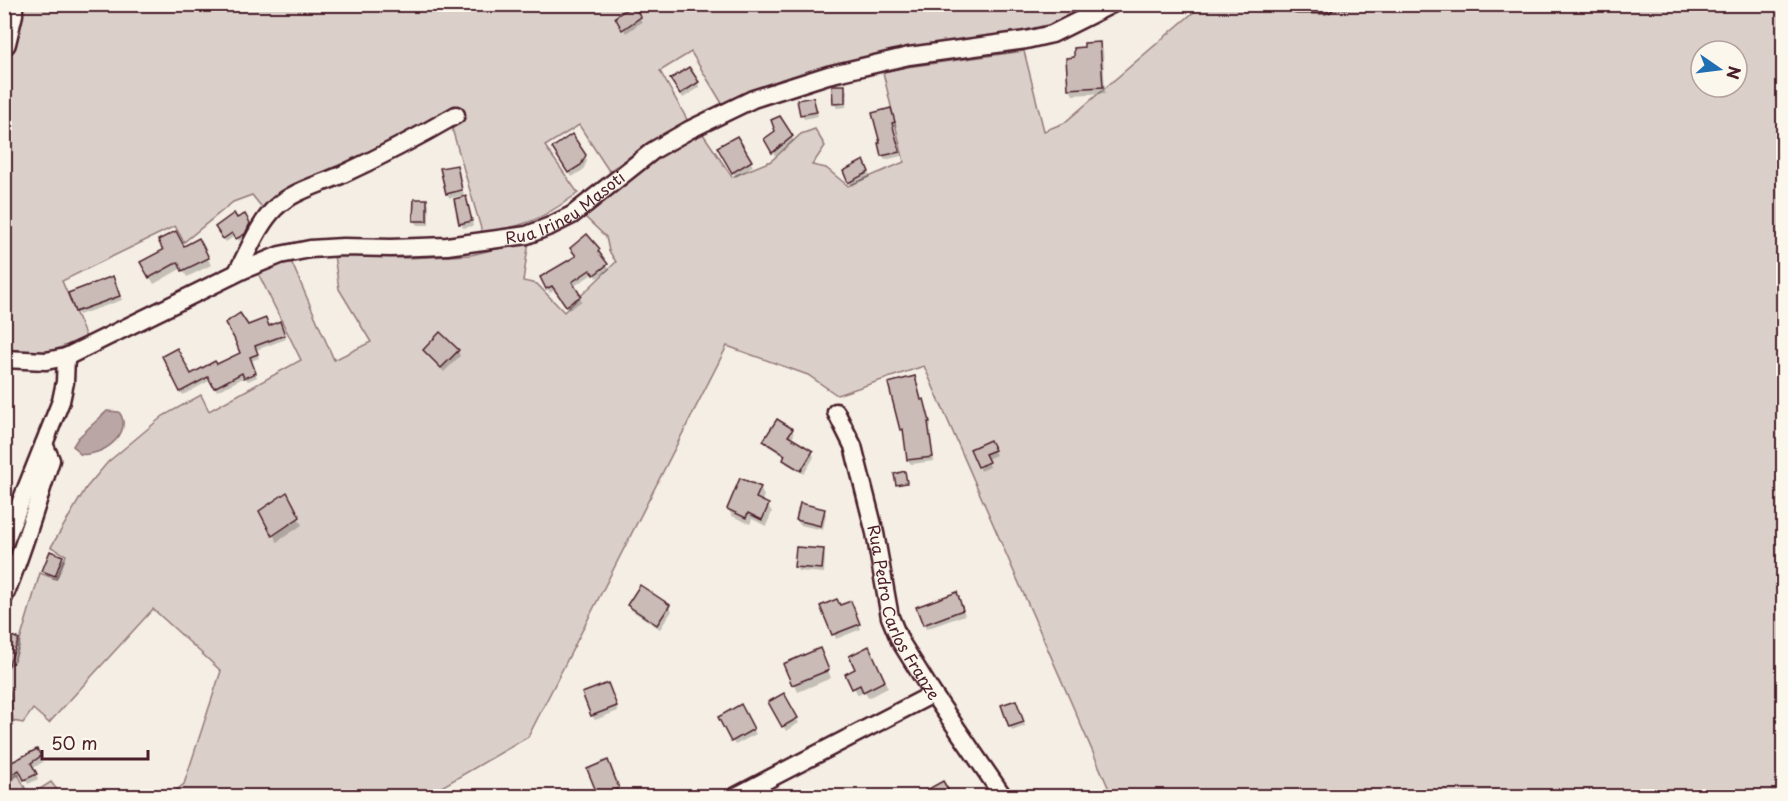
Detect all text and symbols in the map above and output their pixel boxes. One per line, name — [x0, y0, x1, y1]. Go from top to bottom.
north arrow — [1689, 39, 1749, 99]
text: N — [1721, 64, 1748, 82]
street label: Rua Irineu Masoti — [504, 165, 629, 249]
street label: Rua Pedro Carlos Franze — [862, 522, 947, 705]
scale bar — [42, 723, 148, 761]
text: 50 m — [51, 729, 98, 756]

